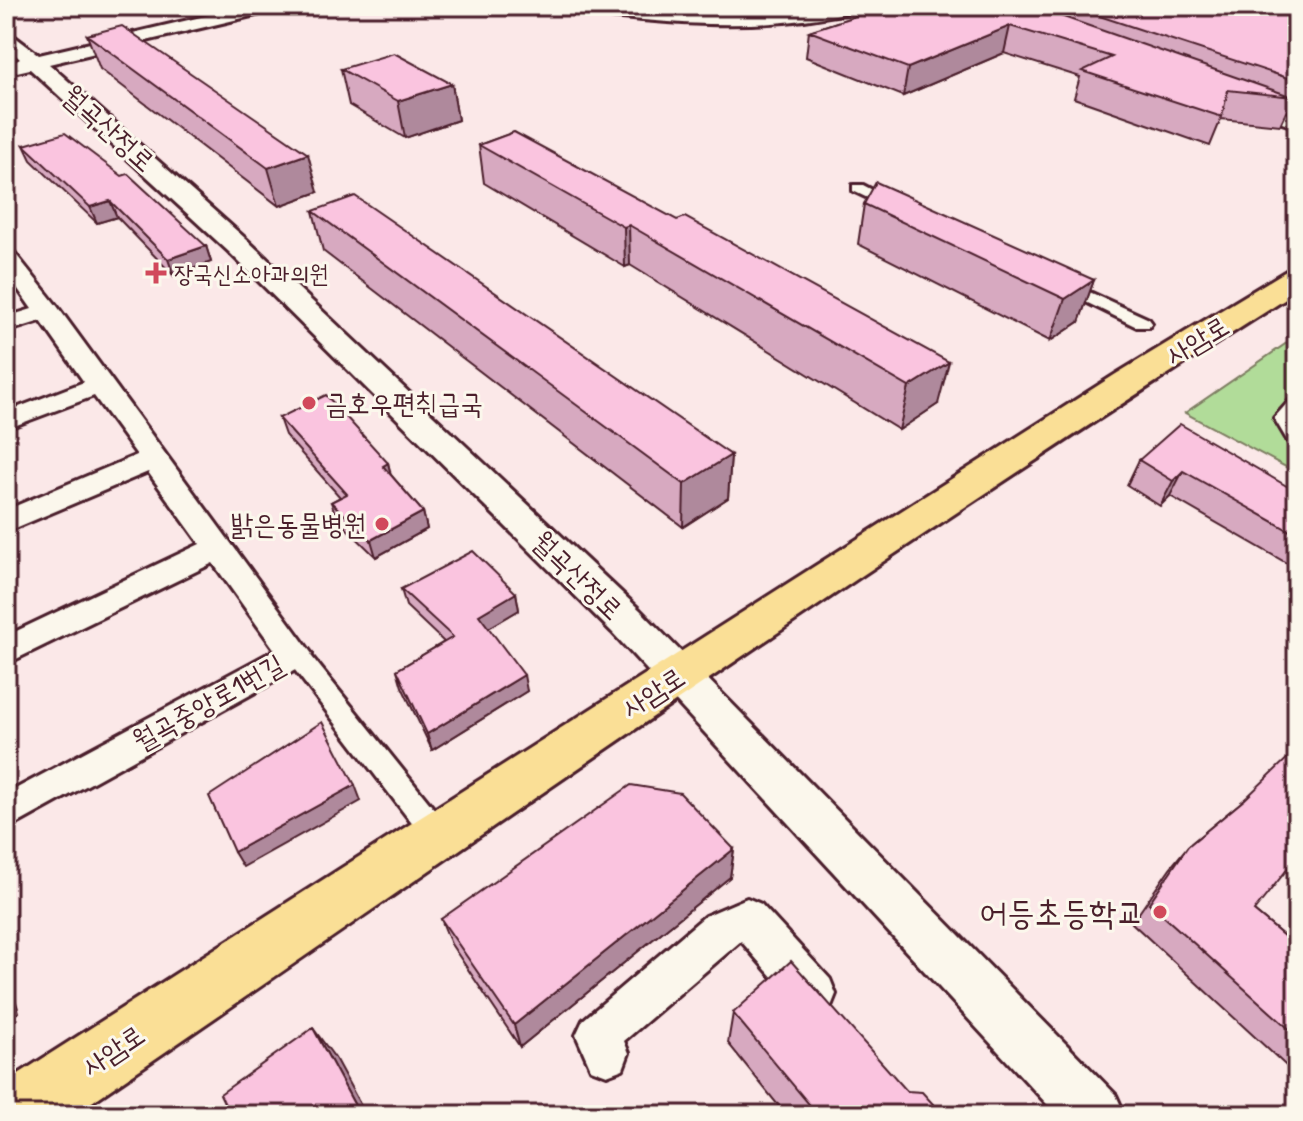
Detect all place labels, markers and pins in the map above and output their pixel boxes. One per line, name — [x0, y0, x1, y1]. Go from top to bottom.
place label: 장국신소아과의원 — [174, 257, 329, 289]
marker: 장국신소아과의원 — [145, 262, 167, 284]
place label: 금호우편취급국 — [325, 384, 483, 422]
marker: 금호우편취급국 — [300, 394, 318, 412]
place label: 밝은동물병원 — [231, 505, 366, 543]
marker: 밝은동물병원 — [373, 515, 391, 533]
place label: 어등초등학교 — [980, 889, 1144, 935]
marker: 어등초등학교 — [1151, 903, 1169, 921]

